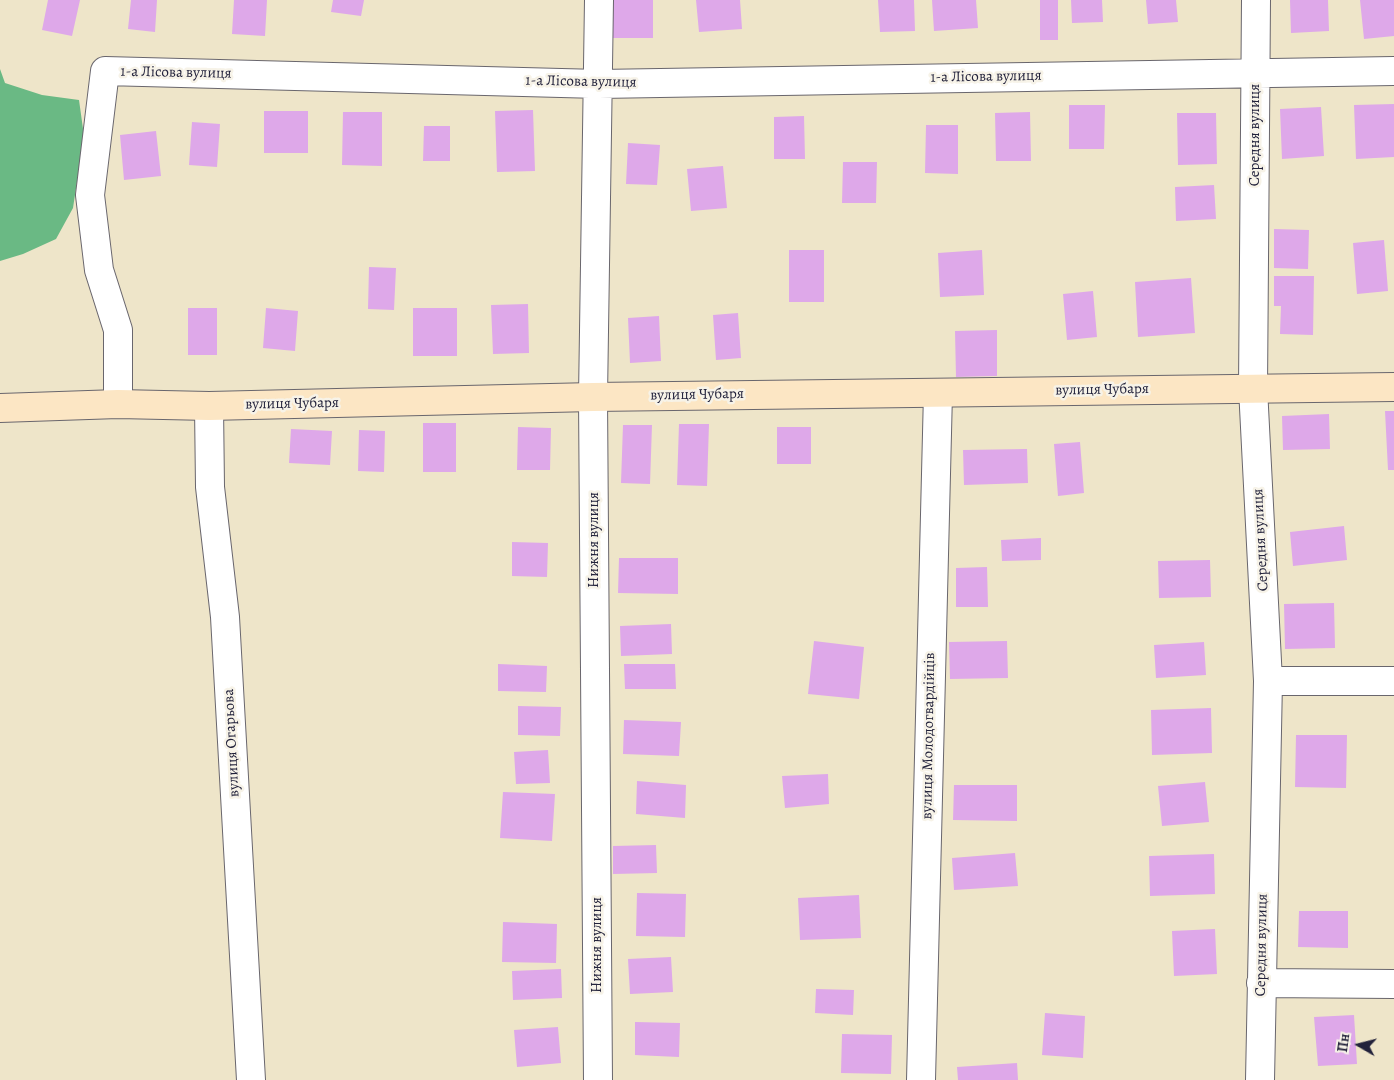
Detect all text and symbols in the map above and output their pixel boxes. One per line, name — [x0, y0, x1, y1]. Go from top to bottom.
street label: 1-а Лісова вулиця — [120, 63, 232, 83]
street label: 1-а Лісова вулиця — [930, 67, 1042, 87]
street label: 1-а Лісова вулиця — [525, 72, 637, 92]
street label: Середня вулиця — [1246, 84, 1264, 186]
street label: вулиця Чубаря — [1055, 380, 1149, 400]
street label: вулиця Чубаря — [650, 385, 744, 405]
street label: вулиця Чубаря — [245, 394, 339, 414]
street label: Середня вулиця — [1249, 488, 1273, 592]
street label: Нижня вулиця — [585, 492, 603, 588]
street label: вулиця Молодогвардійців — [919, 652, 939, 820]
street label: вулиця Огарьова — [220, 688, 244, 798]
street label: Середня вулиця — [1252, 893, 1272, 997]
street label: Нижня вулиця — [588, 897, 606, 993]
north arrow — [1334, 1020, 1384, 1070]
text: Пн — [1333, 1032, 1354, 1053]

